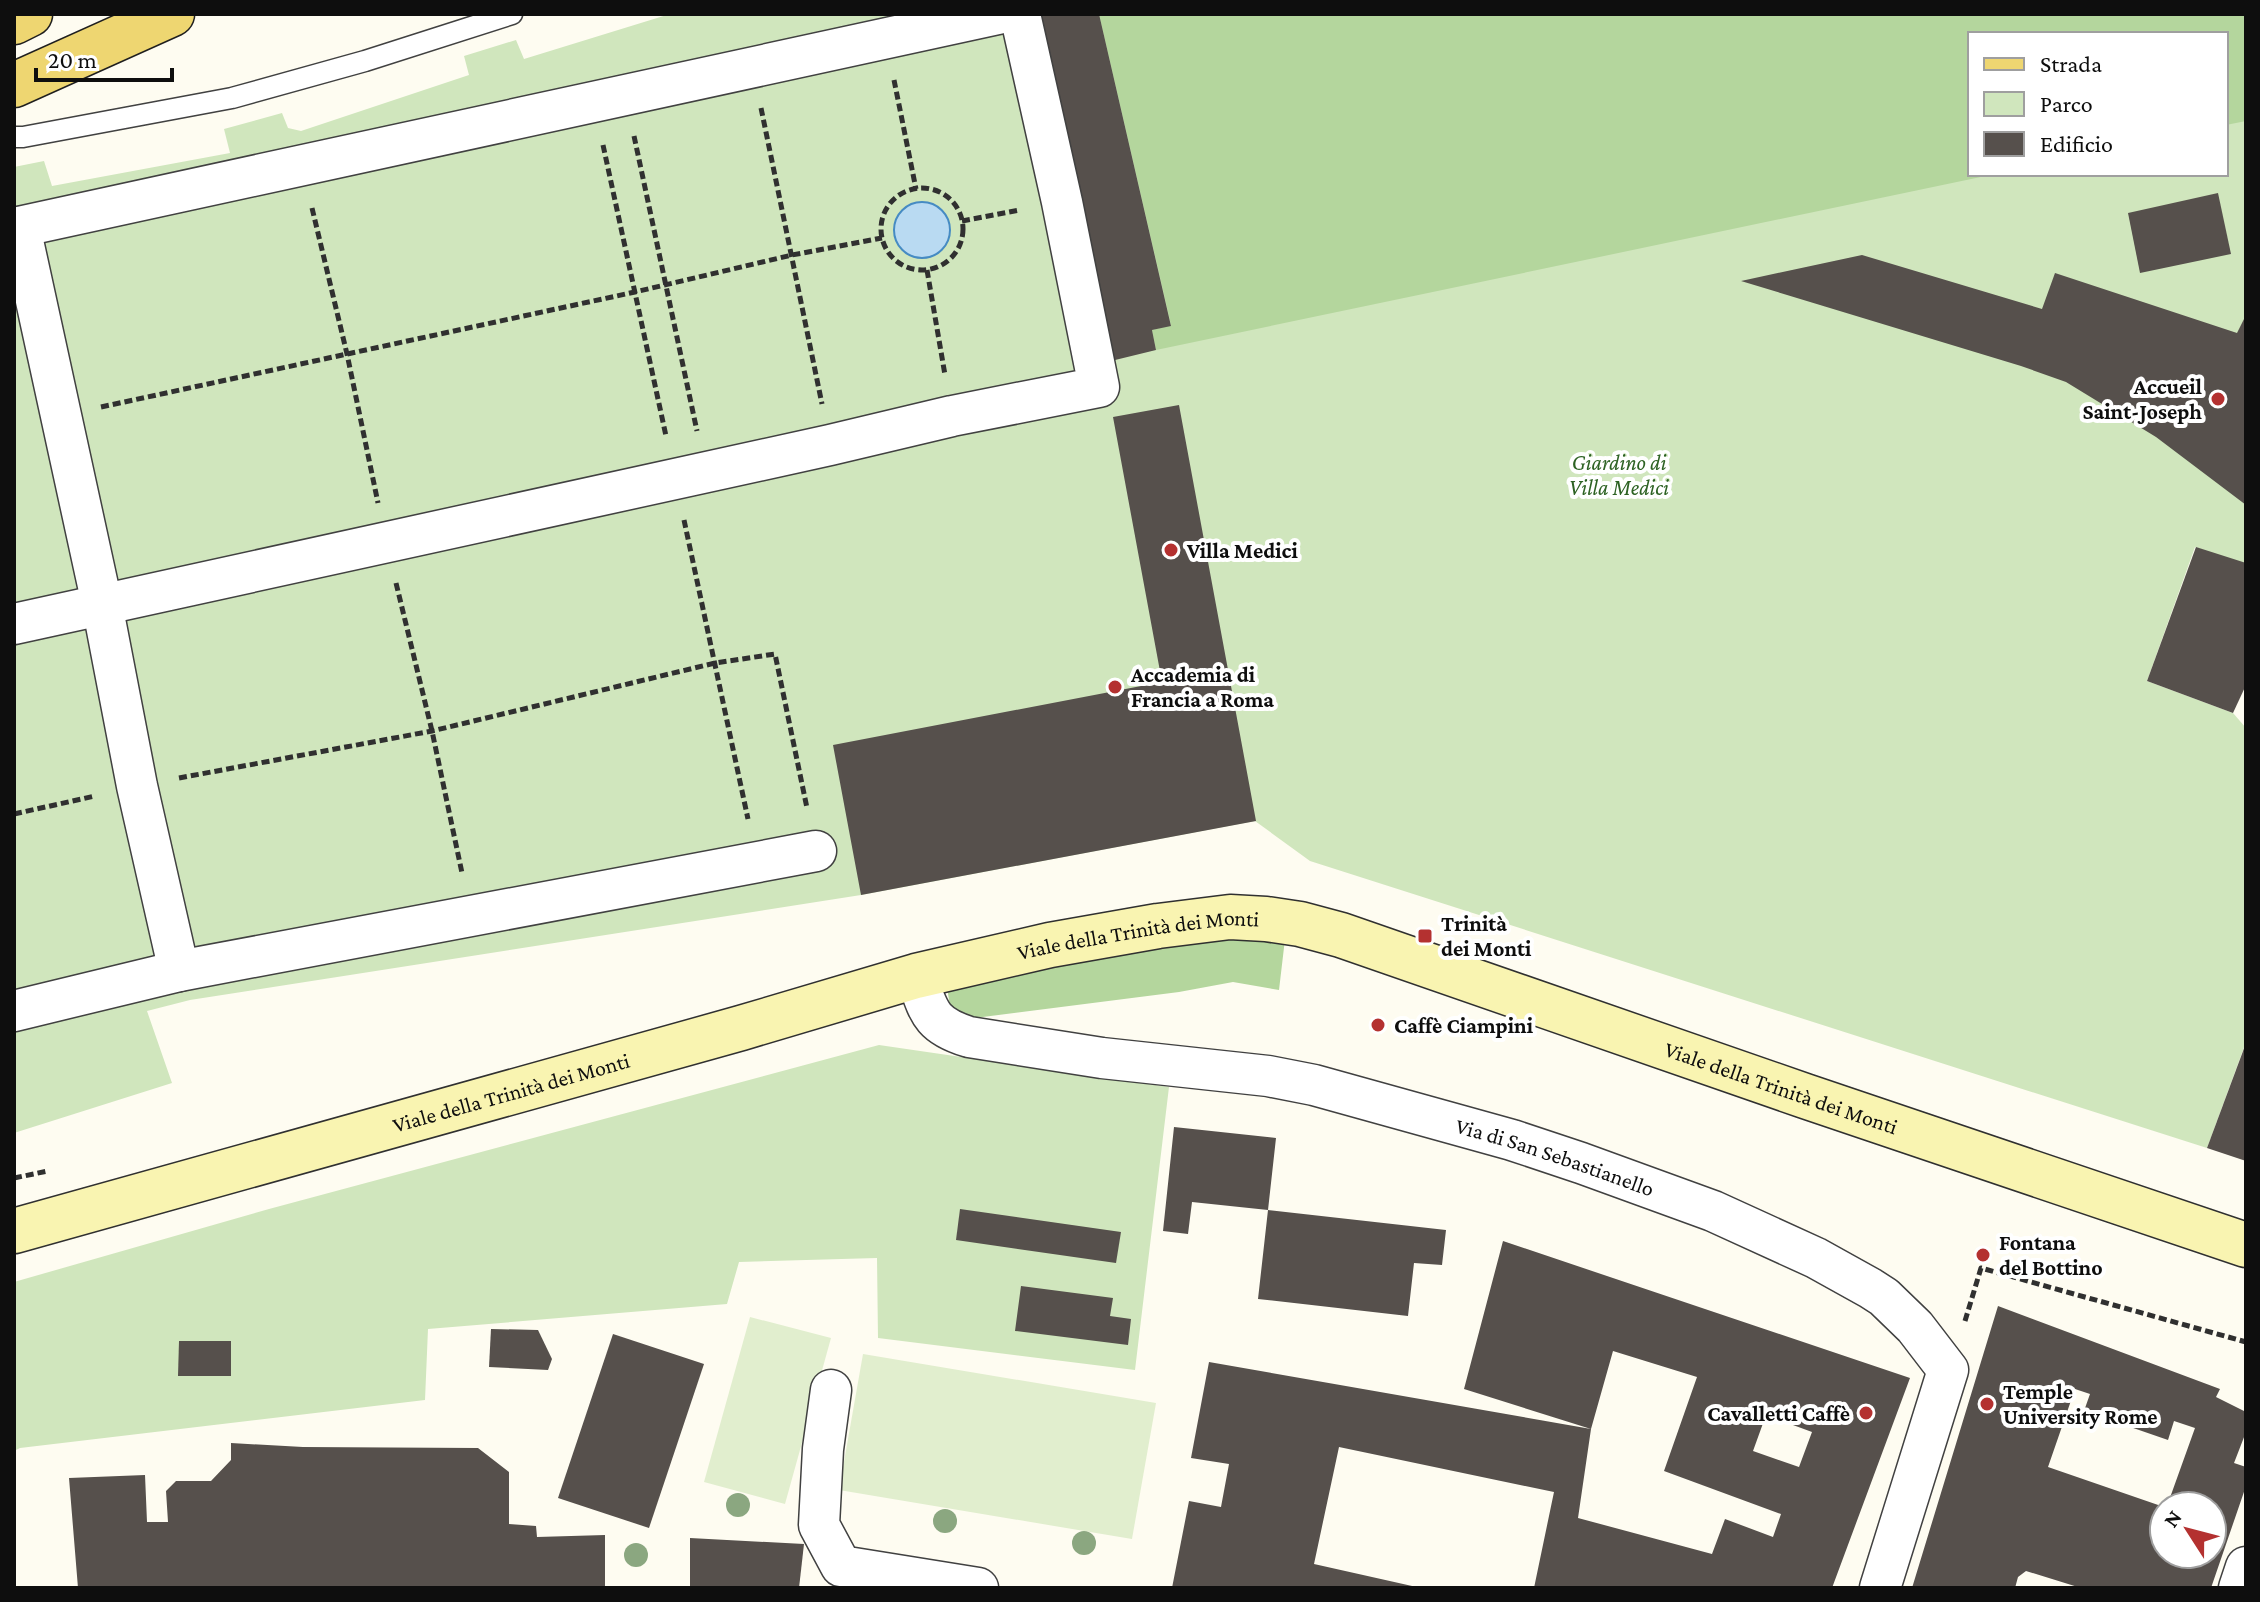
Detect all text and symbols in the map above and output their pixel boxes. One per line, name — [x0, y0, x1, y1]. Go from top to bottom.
scale bar — [36, 32, 172, 82]
legend — [1968, 32, 2228, 176]
text: 20 m — [48, 46, 97, 73]
text: Strada — [2040, 50, 2102, 77]
text: Parco — [2040, 90, 2093, 117]
text: Edificio — [2040, 130, 2113, 157]
place label: Accueil Saint-Joseph — [2082, 374, 2203, 424]
marker: Accueil Saint-Joseph — [2209, 390, 2227, 408]
park label: Giardino di Villa Medici — [1569, 450, 1669, 500]
place label: Villa Medici — [1186, 538, 1298, 563]
marker: Villa Medici — [1162, 541, 1180, 559]
place label: Accademia di Francia a Roma — [1130, 662, 1274, 712]
marker: Accademia di Francia a Roma — [1106, 678, 1124, 696]
street label: Viale della Trinità dei Monti — [1015, 904, 1260, 965]
place label: Trinità dei Monti — [1441, 911, 1532, 961]
marker: Trinità dei Monti — [1416, 927, 1434, 945]
place label: Caffè Ciampini — [1394, 1013, 1534, 1038]
marker: Caffè Ciampini — [1369, 1016, 1387, 1034]
street label: Viale della Trinità dei Monti — [1662, 1036, 1901, 1139]
street label: Viale della Trinità dei Monti — [390, 1047, 632, 1137]
street label: Via di San Sebastianello — [1453, 1113, 1658, 1201]
place label: Fontana del Bottino — [1999, 1230, 2103, 1280]
marker: Fontana del Bottino — [1974, 1246, 1992, 1264]
place label: Temple University Rome — [2003, 1379, 2158, 1429]
marker: Temple University Rome — [1978, 1395, 1996, 1413]
place label: Cavalletti Caffè — [1707, 1401, 1850, 1426]
marker: Cavalletti Caffè — [1857, 1404, 1875, 1422]
north arrow — [2148, 1490, 2228, 1570]
text: N — [2158, 1505, 2187, 1532]

